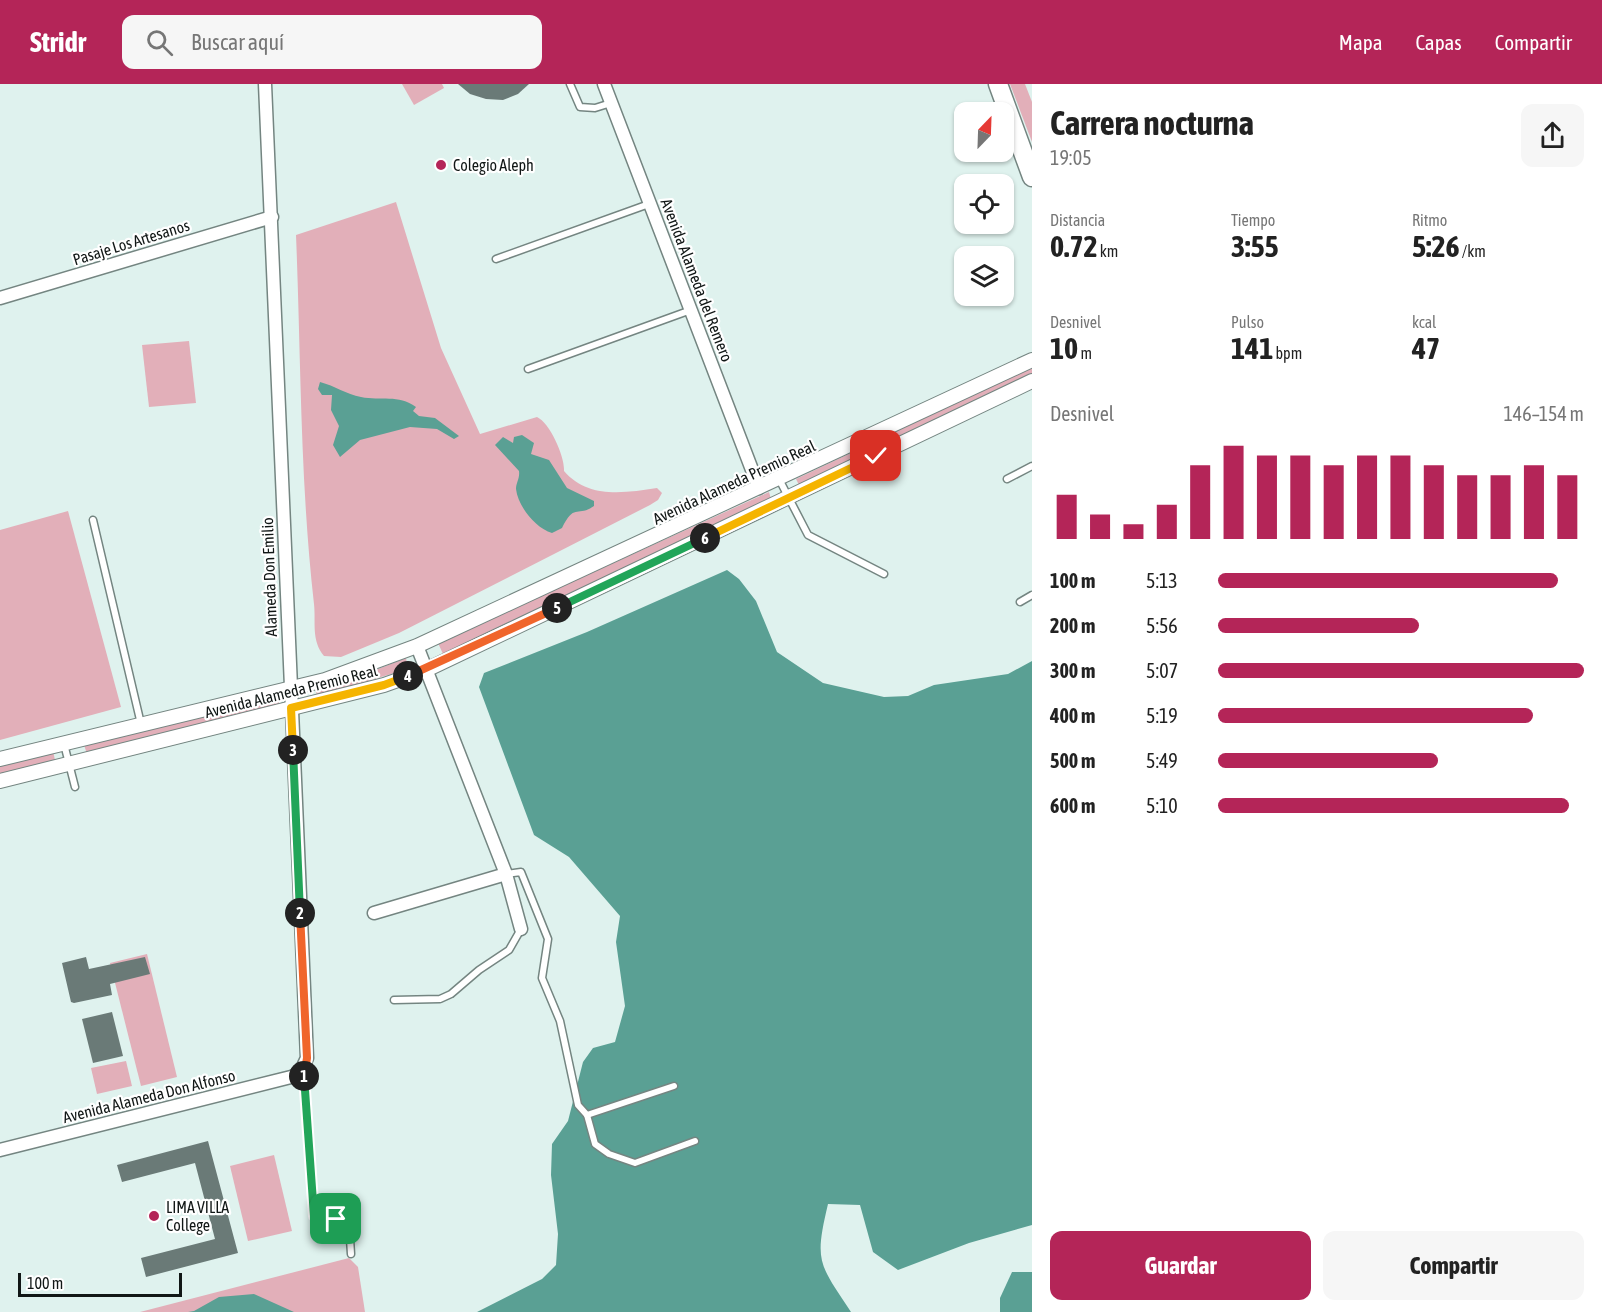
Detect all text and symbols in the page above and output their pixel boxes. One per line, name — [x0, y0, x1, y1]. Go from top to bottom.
search box — [122, 15, 542, 69]
text: Stridr — [30, 26, 86, 58]
icon: search — [143, 26, 176, 59]
text: Buscar aquí — [191, 29, 284, 55]
text: Mapa — [1339, 30, 1382, 54]
text: Capas — [1415, 30, 1462, 54]
text: Compartir — [1495, 30, 1572, 54]
north arrow — [954, 102, 1014, 162]
map controls — [954, 102, 1014, 306]
text: Carrera nocturna — [1050, 104, 1254, 142]
button: share — [1521, 104, 1584, 167]
text: 19:05 — [1050, 146, 1092, 169]
place label: Colegio Aleph — [453, 156, 534, 175]
marker: Colegio Aleph — [434, 158, 448, 172]
button: locate — [954, 174, 1014, 234]
street label: Avenida Alameda del Remero — [658, 196, 736, 364]
text: Distancia — [1050, 211, 1105, 229]
text: Tiempo — [1231, 211, 1275, 229]
text: Ritmo — [1412, 211, 1447, 229]
street label: Pasaje Los Artesanos — [71, 216, 192, 269]
text: 0.72 — [1050, 229, 1098, 263]
text: 3:55 — [1231, 229, 1279, 263]
text: 5:26 — [1412, 229, 1460, 263]
text: km — [1098, 242, 1118, 260]
text: /km — [1460, 242, 1486, 260]
button: layers — [954, 246, 1014, 306]
text: Desnivel — [1050, 313, 1101, 331]
text: Pulso — [1231, 313, 1264, 331]
text: kcal — [1412, 313, 1436, 331]
text: 10 — [1050, 331, 1078, 365]
text: 141 — [1231, 331, 1273, 365]
text: 47 — [1412, 331, 1440, 365]
text: m — [1078, 344, 1092, 362]
text: bpm — [1273, 344, 1302, 362]
text: Desnivel — [1050, 402, 1114, 425]
text: 146–154 m — [1503, 402, 1584, 425]
pin — [850, 430, 901, 481]
street label: Avenida Alameda Premio Real — [650, 436, 819, 528]
icon: check — [859, 439, 892, 472]
street label: Alameda Don Emilio — [258, 517, 280, 637]
pin: 6 — [690, 523, 720, 553]
text: 6 — [701, 529, 709, 547]
text: 100 m — [1050, 569, 1095, 592]
text: 5:13 — [1146, 569, 1178, 592]
pin: 5 — [542, 593, 572, 623]
text: 5 — [553, 599, 561, 617]
text: 200 m — [1050, 614, 1095, 637]
text: 5:56 — [1146, 614, 1178, 637]
text: 300 m — [1050, 659, 1095, 682]
text: 5:07 — [1146, 659, 1178, 682]
street label: Avenida Alameda Premio Real — [203, 661, 380, 721]
pin: 4 — [393, 661, 423, 691]
text: 4 — [404, 667, 412, 685]
text: 400 m — [1050, 704, 1095, 727]
text: 5:19 — [1146, 704, 1178, 727]
pin: 3 — [278, 735, 308, 765]
text: 3 — [289, 741, 297, 759]
text: 500 m — [1050, 749, 1095, 772]
text: 5:49 — [1146, 749, 1178, 772]
text: 600 m — [1050, 794, 1095, 817]
text: 5:10 — [1146, 794, 1178, 817]
pin: 2 — [285, 898, 315, 928]
text: 2 — [296, 904, 304, 922]
pin: 1 — [289, 1061, 319, 1091]
street label: Avenida Alameda Don Alfonso — [61, 1066, 237, 1126]
text: 1 — [300, 1067, 308, 1085]
pin — [310, 1193, 361, 1244]
place label: LIMA VILLA College — [166, 1198, 229, 1235]
icon: arrive — [319, 1202, 352, 1235]
marker: LIMA VILLA College — [147, 1209, 161, 1223]
button: Guardar — [1050, 1231, 1311, 1300]
button: Compartir — [1323, 1231, 1584, 1300]
scale bar — [18, 1270, 182, 1298]
text: 100 m — [27, 1274, 63, 1292]

